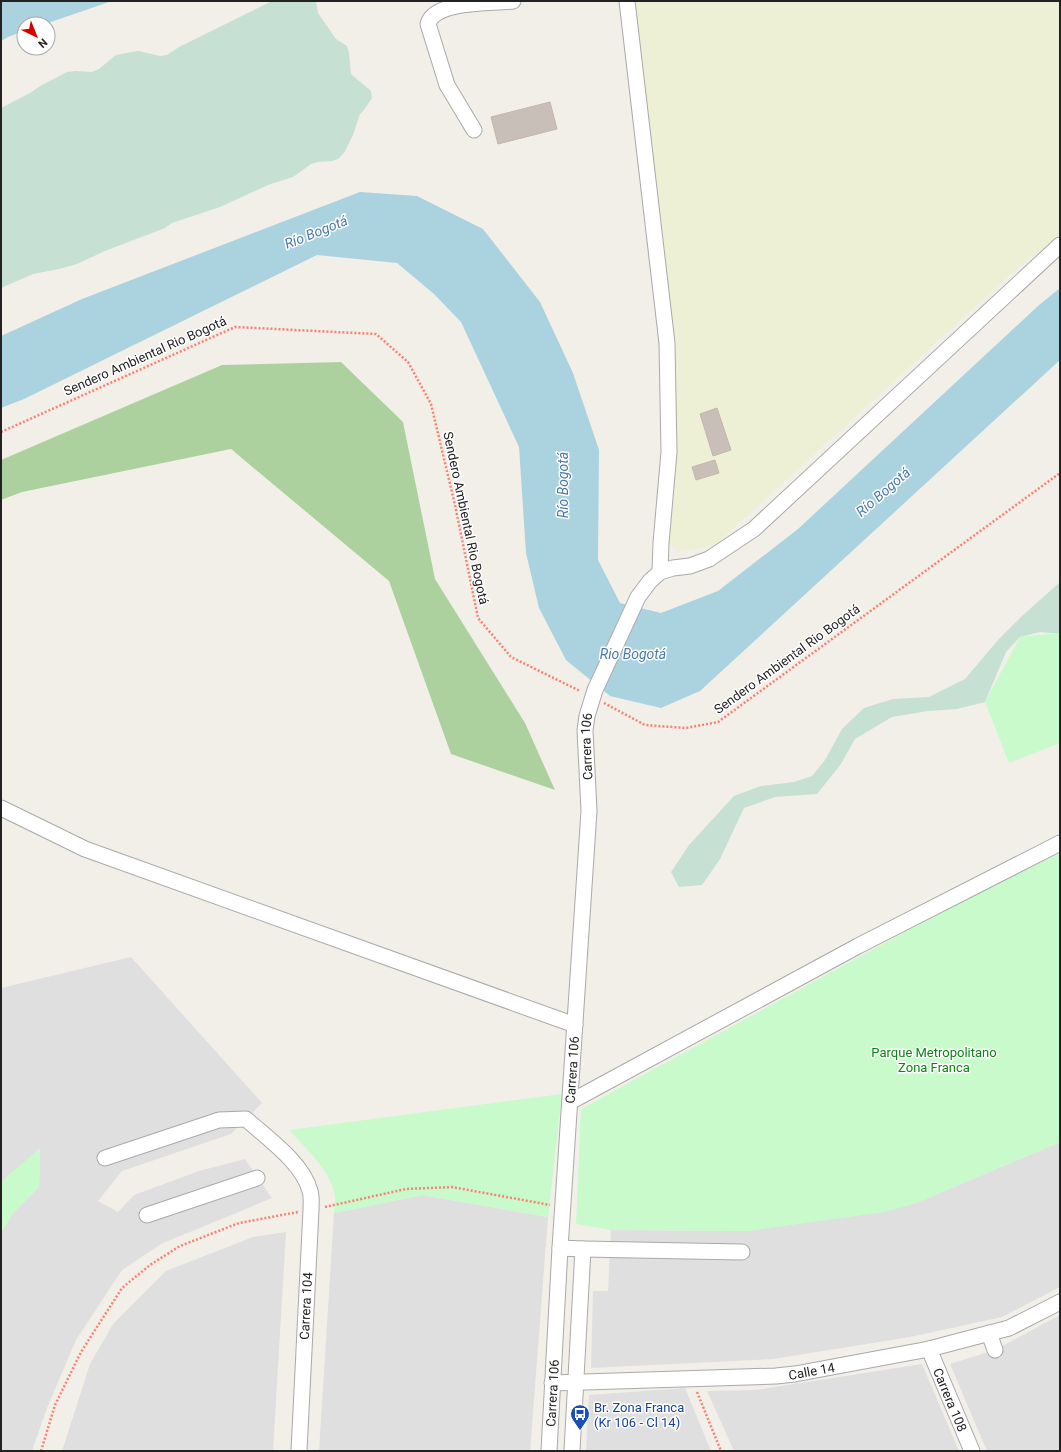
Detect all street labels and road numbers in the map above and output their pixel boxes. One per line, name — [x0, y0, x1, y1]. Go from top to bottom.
street label: Sendero Ambiental Rio Bogotá — [61, 313, 229, 399]
street label: Sendero Ambiental Rio Bogotá — [440, 430, 492, 606]
street label: Sendero Ambiental Rio Bogotá — [711, 601, 863, 717]
street label: Carrera 106 — [577, 712, 595, 780]
street label: Carrera 106 — [562, 1035, 582, 1104]
street label: Carrera 104 — [297, 1271, 315, 1340]
street label: Carrera 106 — [543, 1359, 561, 1427]
street label: Calle 14 — [788, 1359, 836, 1382]
street label: Carrera 108 — [930, 1366, 970, 1434]

